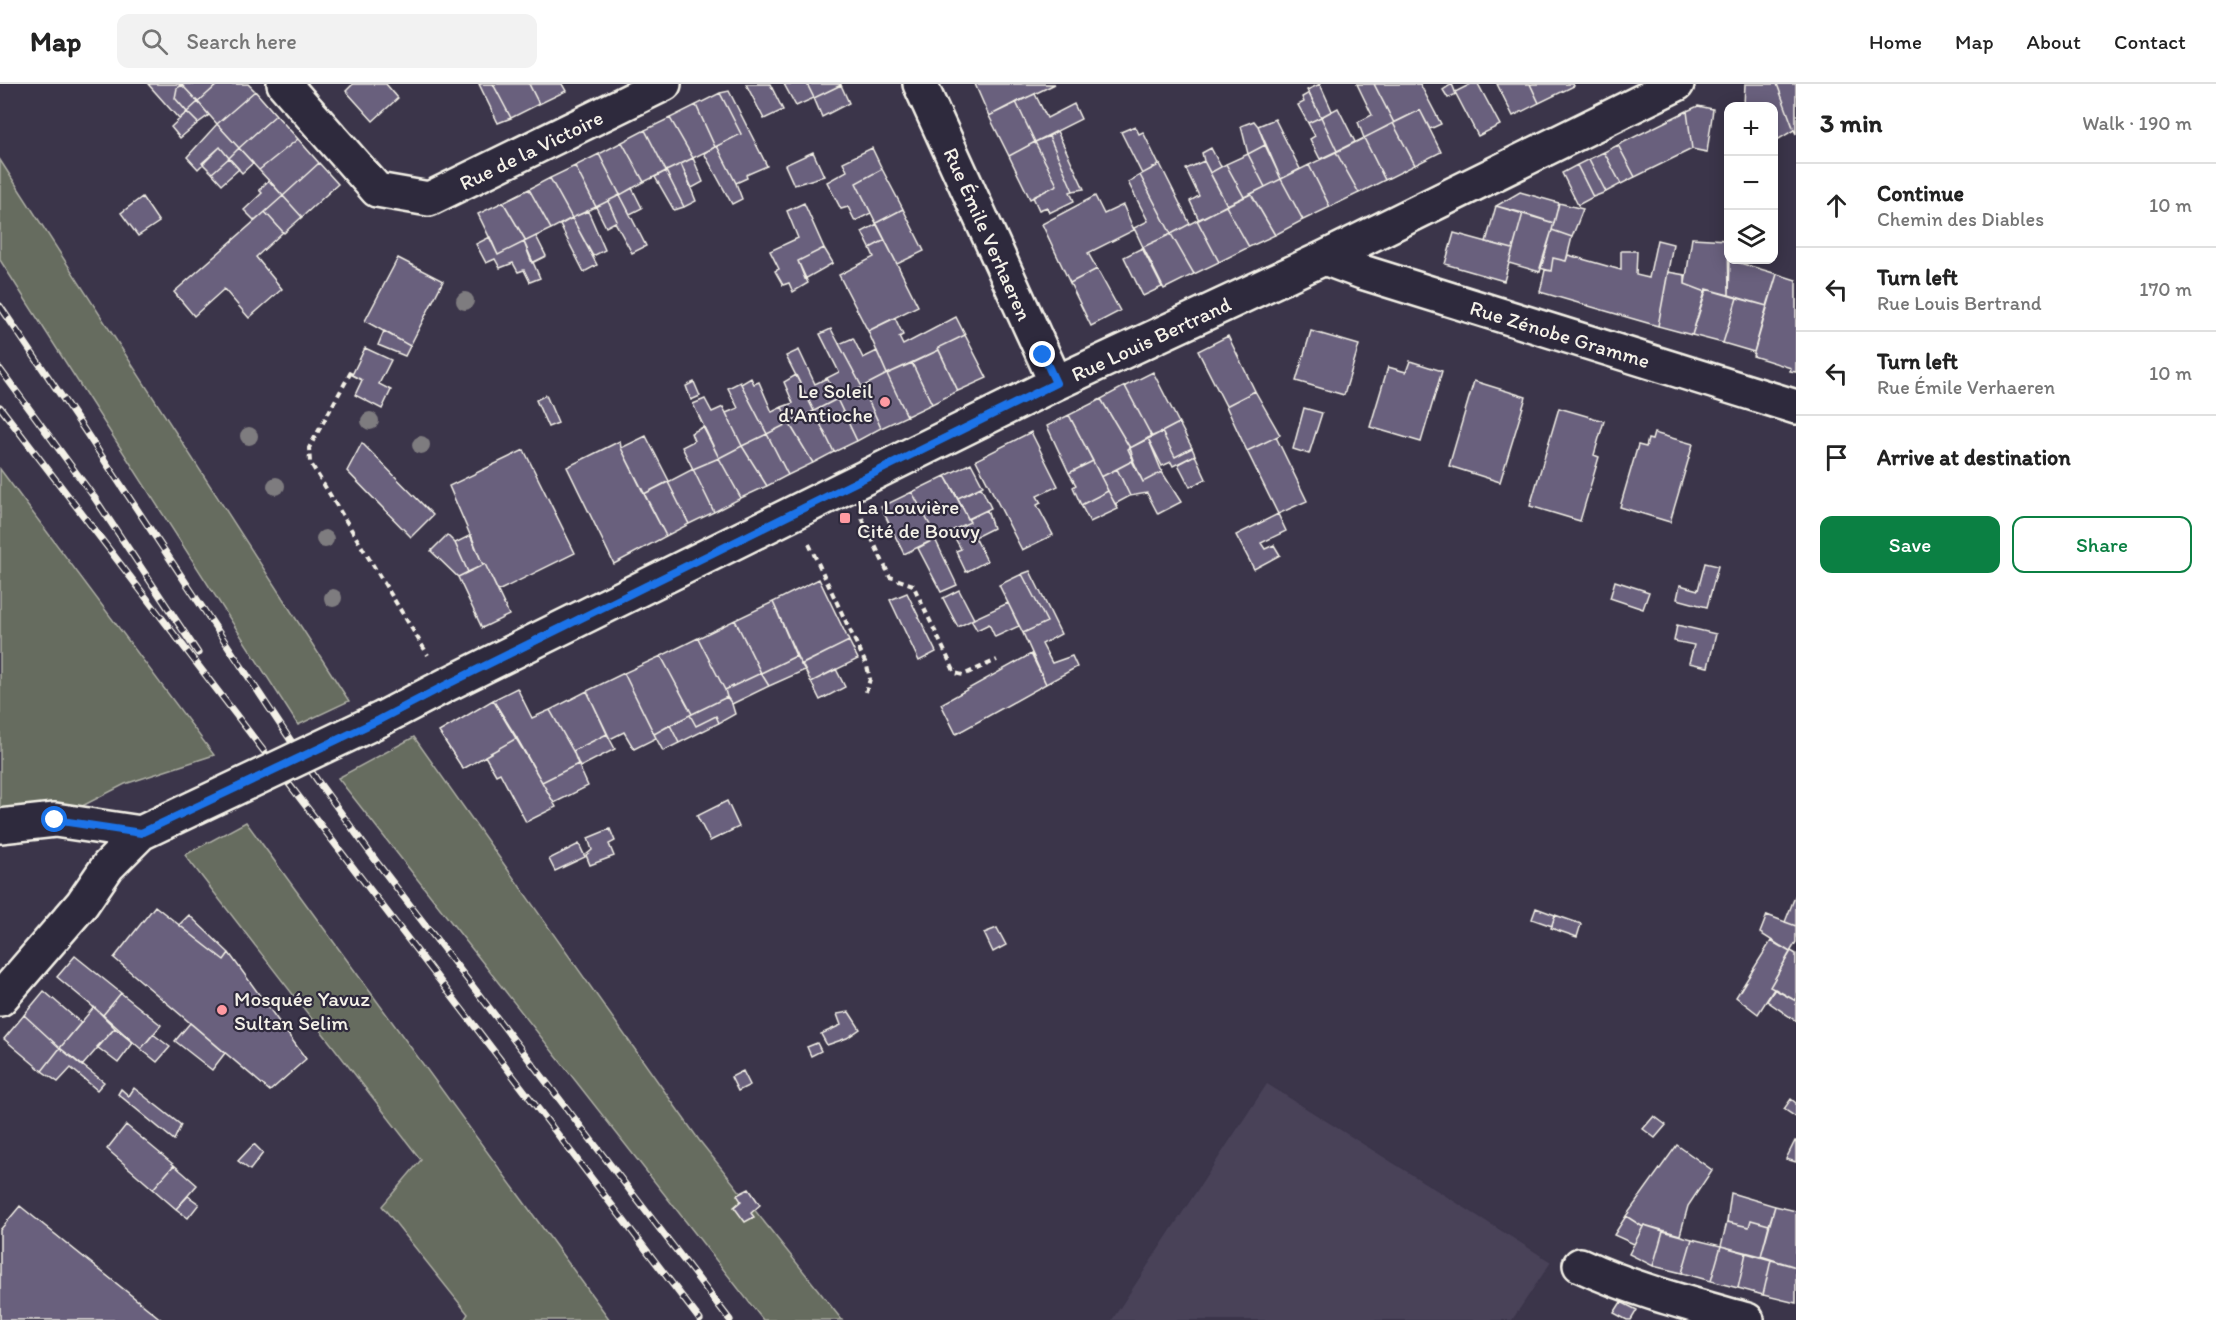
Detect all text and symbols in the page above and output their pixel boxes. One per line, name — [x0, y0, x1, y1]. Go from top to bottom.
search box — [117, 14, 537, 68]
text: Map — [30, 24, 81, 58]
icon: search — [138, 25, 171, 58]
text: Search here — [186, 28, 297, 55]
text: Home — [1869, 29, 1922, 54]
text: Map — [1955, 29, 1994, 54]
text: About — [2027, 29, 2081, 54]
text: Contact — [2114, 29, 2186, 54]
map controls — [1724, 102, 1778, 264]
button: + — [1724, 102, 1778, 156]
street label: Rue de la Victoire — [455, 104, 607, 196]
text: 3 min — [1820, 107, 1882, 139]
text: Walk · 190 m — [2082, 111, 2192, 135]
street label: Rue Émile Verhaeren — [939, 144, 1037, 325]
button: − — [1724, 156, 1778, 210]
text: Continue — [1877, 180, 1964, 207]
icon: ahead — [1820, 189, 1853, 222]
text: 10 m — [2149, 193, 2192, 217]
text: Chemin des Diables — [1877, 207, 2044, 231]
button: layers — [1724, 210, 1778, 264]
text: Turn left — [1877, 264, 1958, 291]
icon: left — [1820, 273, 1853, 306]
text: 170 m — [2139, 277, 2192, 301]
street label: Rue Louis Bertrand — [1067, 291, 1235, 387]
text: Rue Louis Bertrand — [1877, 291, 2042, 315]
street label: Rue Zénobe Gramme — [1467, 295, 1653, 373]
route end — [1029, 341, 1055, 367]
text: Turn left — [1877, 348, 1958, 375]
icon: left — [1820, 357, 1853, 390]
text: 10 m — [2149, 361, 2192, 385]
text: Rue Émile Verhaeren — [1877, 375, 2055, 399]
place label: Le Soleil d'Antioche — [778, 378, 873, 427]
marker: Le Soleil d'Antioche — [878, 395, 892, 409]
icon: arrive — [1820, 441, 1853, 474]
text: Arrive at destination — [1877, 444, 2071, 471]
place label: La Louvière Cité de Bouvy — [857, 494, 980, 543]
marker: La Louvière Cité de Bouvy — [838, 511, 852, 525]
button: Save — [1820, 516, 2000, 573]
button: Share — [2012, 516, 2192, 573]
route start — [41, 806, 67, 832]
place label: Mosquée Yavuz Sultan Selim — [234, 986, 370, 1035]
marker: Mosquée Yavuz Sultan Selim — [215, 1003, 229, 1017]

